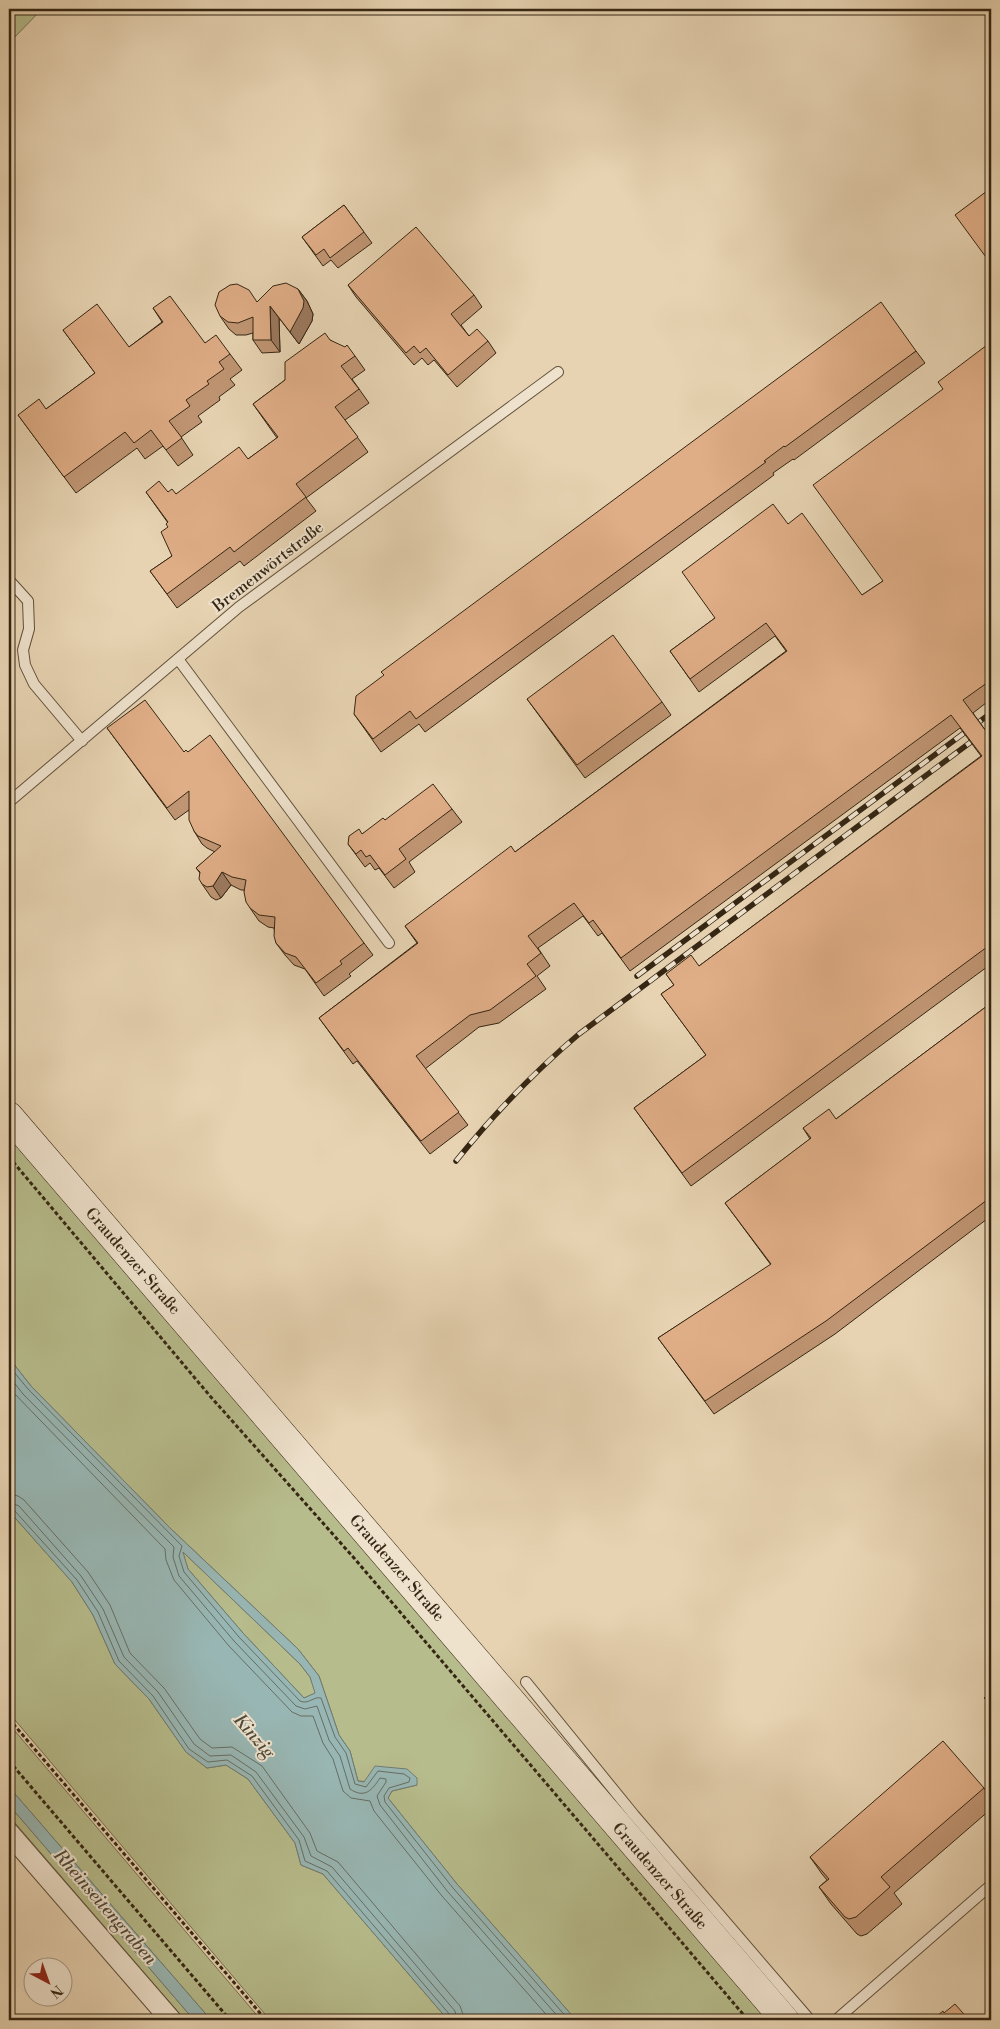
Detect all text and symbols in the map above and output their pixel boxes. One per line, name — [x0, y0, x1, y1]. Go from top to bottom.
street label: Bremenwörtstraße — [208, 517, 328, 617]
street label: Graudenzer Straße — [81, 1203, 185, 1319]
street label: Graudenzer Straße — [345, 1510, 449, 1626]
water label: Kinzig — [228, 1709, 280, 1764]
street label: Graudenzer Straße — [608, 1818, 712, 1934]
water label: Rheinseitengraben — [48, 1843, 162, 1970]
north arrow — [22, 1956, 72, 2006]
text: N — [46, 1981, 66, 2001]

